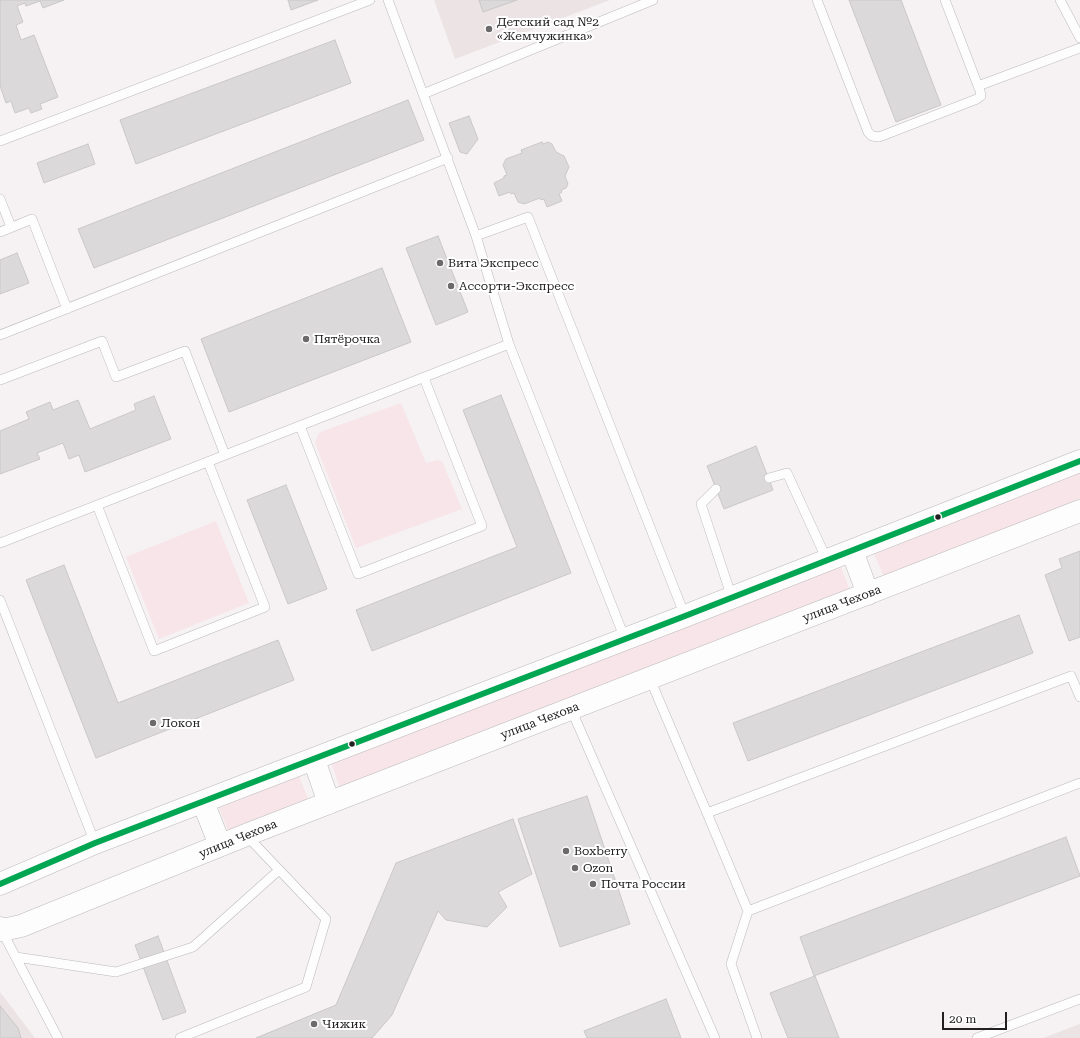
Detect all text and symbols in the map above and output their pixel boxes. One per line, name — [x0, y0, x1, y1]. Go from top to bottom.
place label: Детский сад №2 «Жемчужинка» — [497, 15, 599, 43]
marker: Детский сад №2 «Жемчужинка» — [484, 24, 494, 34]
place label: Вита Экспресс — [448, 256, 539, 270]
marker: Вита Экспресс — [435, 258, 445, 268]
place label: Ассорти-Экспресс — [459, 279, 574, 293]
marker: Ассорти-Экспресс — [446, 281, 456, 291]
place label: Пятёрочка — [314, 332, 380, 346]
marker: Пятёрочка — [301, 334, 311, 344]
unlabelled marker — [933, 512, 943, 522]
street label: улица Чехова — [801, 582, 883, 626]
street label: улица Чехова — [499, 699, 581, 743]
place label: Локон — [161, 716, 200, 730]
marker: Локон — [148, 718, 158, 728]
unlabelled marker — [347, 739, 357, 749]
street label: улица Чехова — [197, 817, 279, 861]
place label: Boxberry — [574, 844, 628, 858]
marker: Boxberry — [561, 846, 571, 856]
place label: Ozon — [583, 861, 613, 875]
marker: Ozon — [570, 863, 580, 873]
place label: Почта России — [601, 877, 686, 891]
marker: Почта России — [588, 879, 598, 889]
scale bar — [944, 1004, 1009, 1030]
text: 20 m — [949, 1012, 976, 1026]
place label: Чижик — [322, 1017, 366, 1031]
marker: Чижик — [309, 1019, 319, 1029]

